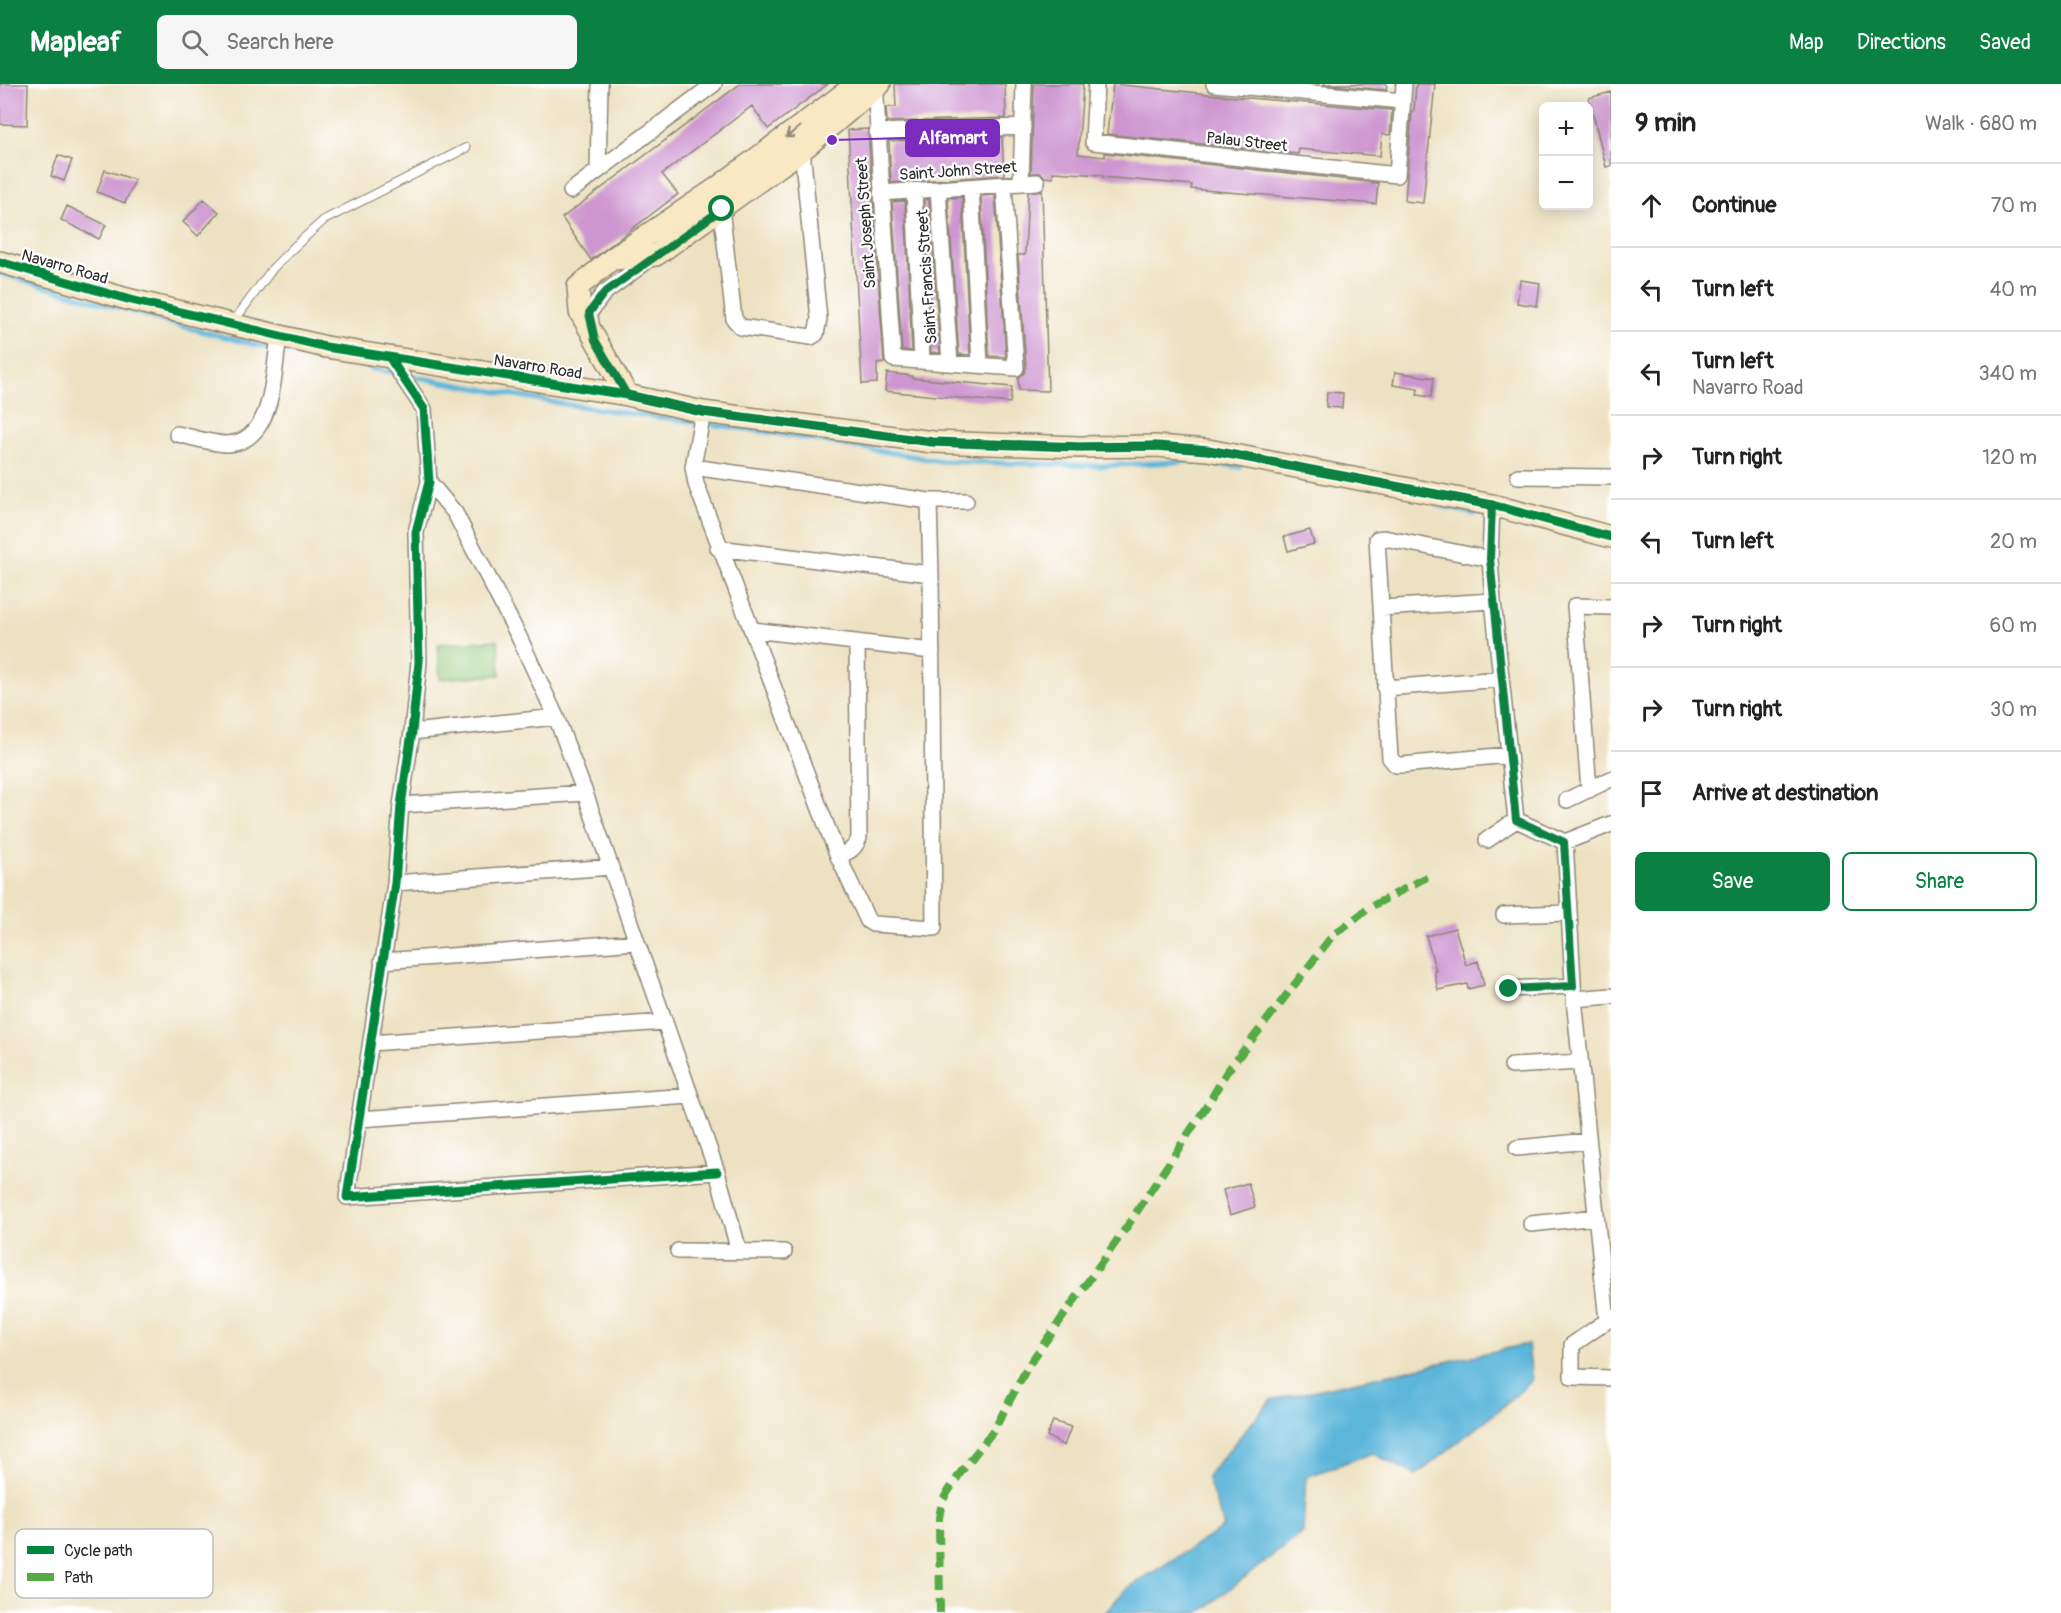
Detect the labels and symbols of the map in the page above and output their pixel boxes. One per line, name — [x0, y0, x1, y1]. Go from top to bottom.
callout: Alfamart — [906, 120, 999, 156]
one-way arrow — [785, 125, 801, 138]
text: Alfamart — [919, 127, 988, 150]
street label: Palau Street — [1205, 128, 1289, 156]
street label: Saint Joseph Street — [851, 156, 881, 289]
street label: Saint John Street — [899, 157, 1018, 185]
route start — [708, 195, 734, 221]
street label: Saint Francis Street — [912, 209, 942, 345]
street label: Navarro Road — [19, 245, 110, 289]
street label: Navarro Road — [492, 350, 583, 384]
route end — [1495, 975, 1521, 1001]
legend — [15, 1529, 213, 1598]
text: Cycle path — [64, 1541, 132, 1561]
text: Path — [64, 1568, 93, 1588]

